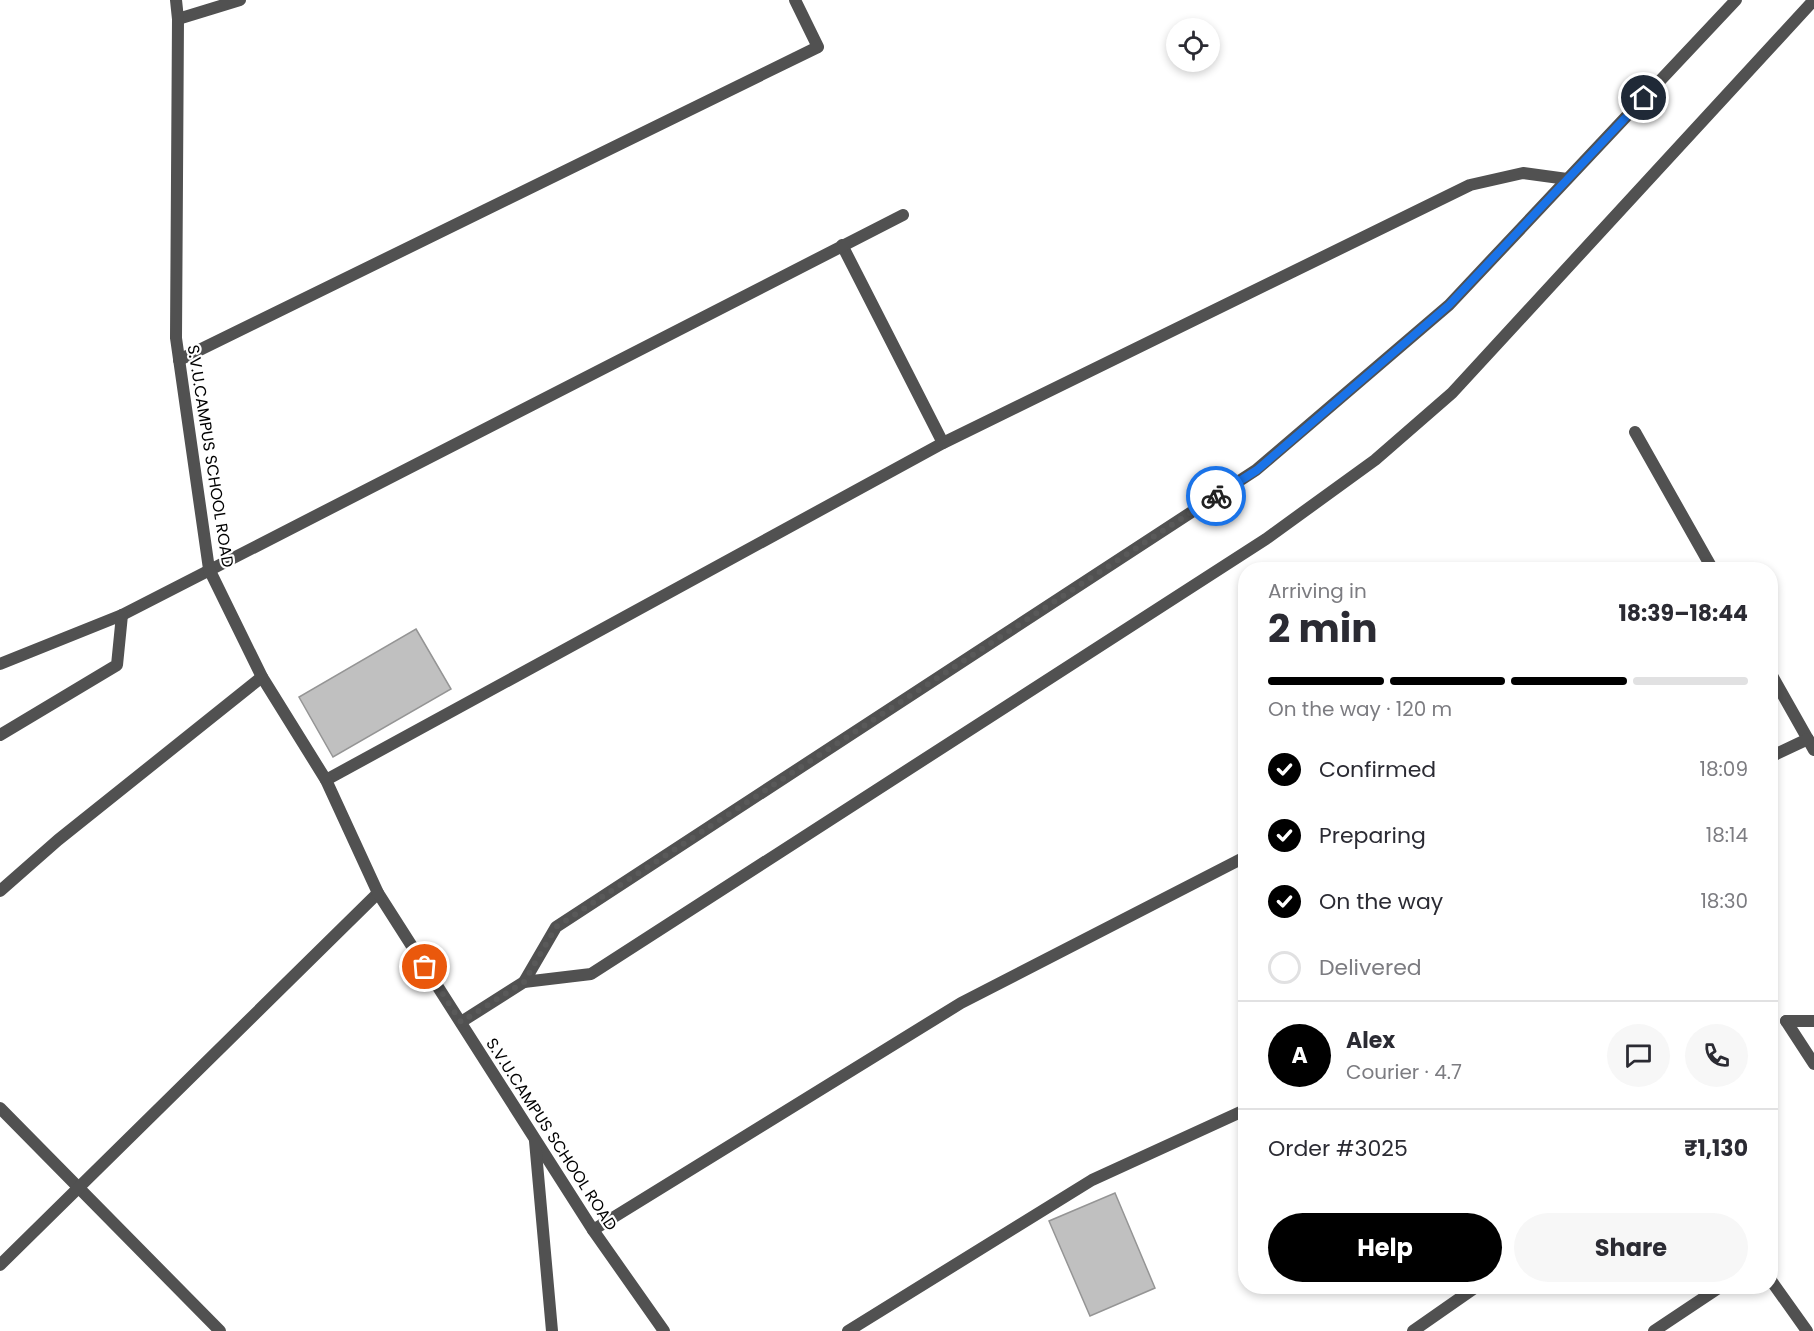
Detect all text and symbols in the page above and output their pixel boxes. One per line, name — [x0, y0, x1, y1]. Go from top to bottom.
map controls — [1166, 18, 1220, 72]
button: locate — [1166, 18, 1220, 72]
pin — [1618, 72, 1669, 123]
icon: home — [1627, 81, 1660, 114]
street label: S.V.U.CAMPUS SCHOOL ROAD — [182, 343, 239, 569]
courier — [1186, 466, 1246, 526]
icon: bike — [1200, 480, 1233, 513]
text: Arriving in — [1268, 577, 1367, 605]
text: 18:39–18:44 — [1619, 598, 1748, 629]
text: 2 min — [1268, 601, 1378, 656]
text: On the way · 120 m — [1268, 695, 1452, 723]
icon: check — [1268, 753, 1301, 786]
text: Confirmed — [1319, 754, 1436, 785]
text: 18:09 — [1700, 755, 1748, 783]
icon: check — [1268, 819, 1301, 852]
text: Preparing — [1319, 820, 1426, 851]
text: 18:14 — [1706, 821, 1748, 849]
icon: check — [1268, 885, 1301, 918]
text: On the way — [1319, 886, 1443, 917]
text: 18:30 — [1700, 887, 1748, 915]
pin — [399, 941, 450, 992]
icon: bag — [408, 950, 441, 983]
text: Delivered — [1319, 952, 1422, 983]
button: chat — [1607, 1024, 1670, 1087]
button: phone — [1685, 1024, 1748, 1087]
text: Alex — [1346, 1025, 1395, 1056]
street label: S.V.U.CAMPUS SCHOOL ROAD — [481, 1034, 623, 1235]
text: A — [1291, 1040, 1308, 1071]
text: Courier · 4.7 — [1346, 1058, 1462, 1086]
text: Order #3025 — [1268, 1133, 1408, 1164]
text: ₹1,130 — [1684, 1133, 1748, 1164]
button: Help — [1268, 1213, 1502, 1282]
button: Share — [1514, 1213, 1748, 1282]

